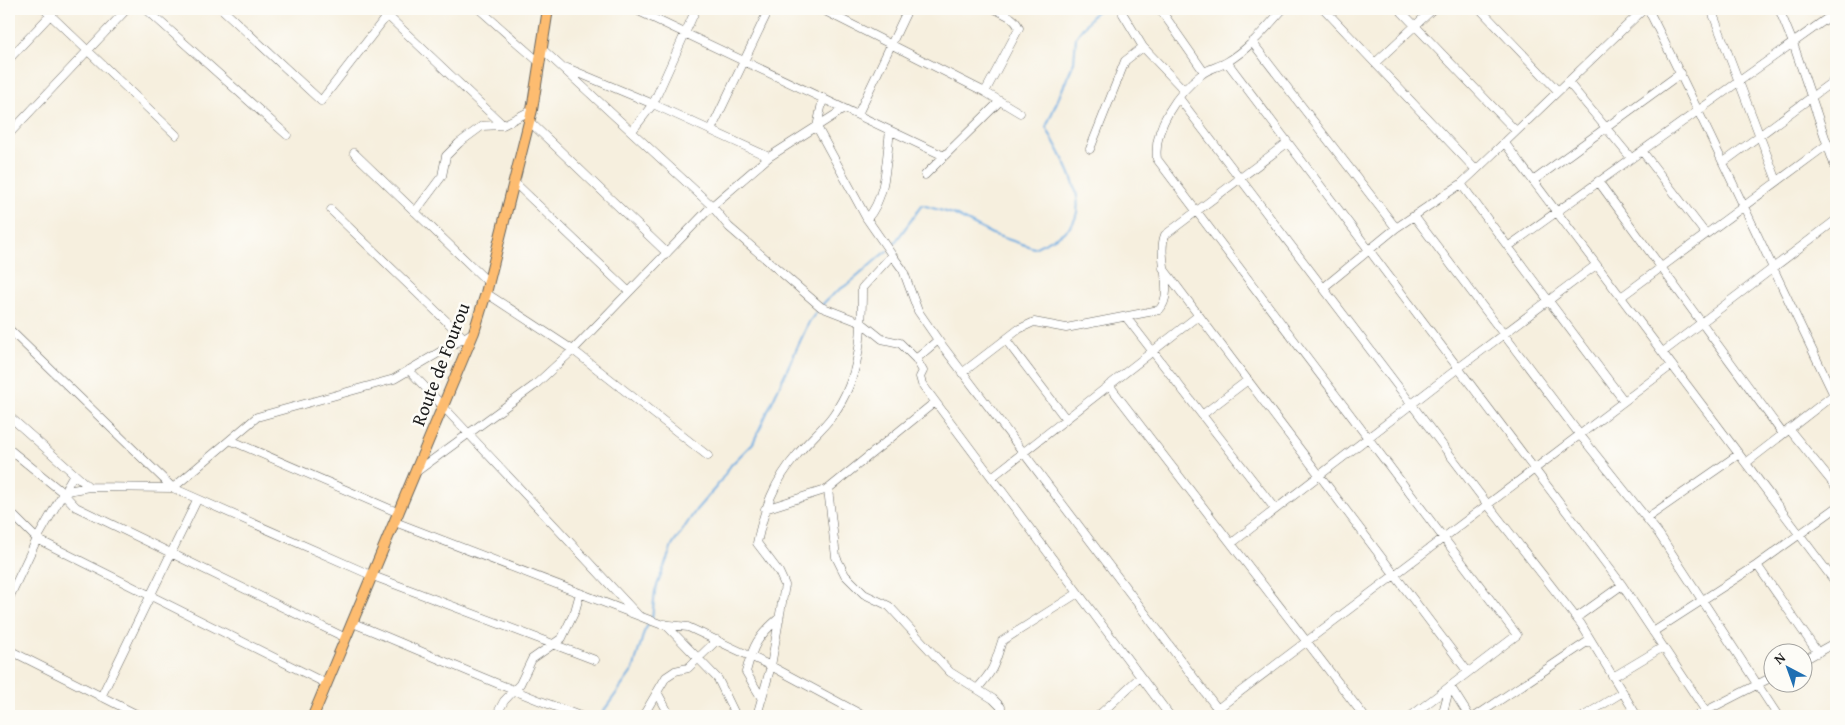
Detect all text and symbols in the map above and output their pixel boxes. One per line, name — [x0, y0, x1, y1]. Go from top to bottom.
street label: Route de Fourou — [404, 298, 477, 430]
north arrow — [1762, 642, 1812, 692]
text: N — [1769, 647, 1790, 669]

